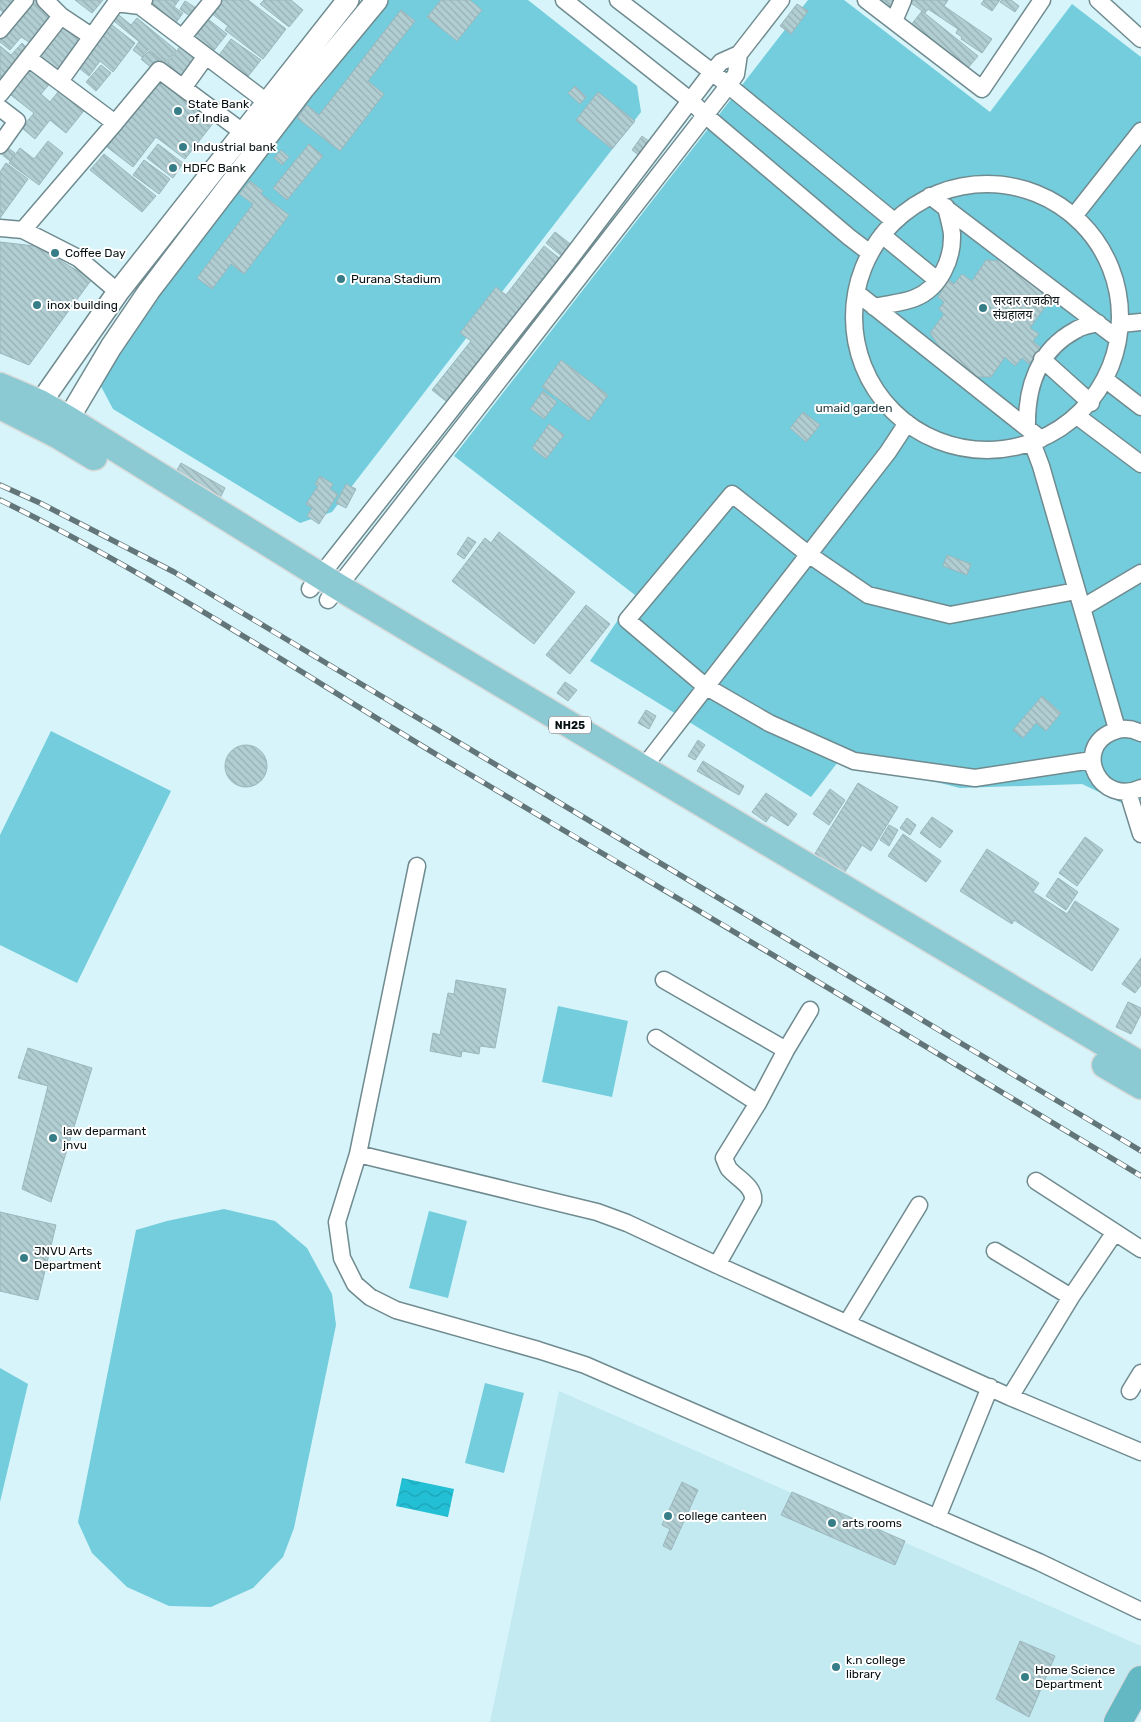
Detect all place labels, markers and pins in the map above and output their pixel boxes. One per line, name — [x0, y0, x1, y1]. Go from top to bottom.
place label: State Bank of India — [188, 97, 250, 125]
marker: State Bank of India — [172, 105, 184, 117]
place label: Industrial bank — [193, 140, 277, 154]
marker: Industrial bank — [177, 141, 189, 153]
place label: HDFC Bank — [183, 161, 247, 175]
marker: HDFC Bank — [167, 162, 179, 174]
place label: Coffee Day — [65, 246, 126, 260]
marker: Coffee Day — [49, 247, 61, 259]
place label: Purana Stadium — [351, 272, 441, 286]
marker: Purana Stadium — [335, 273, 347, 285]
place label: सरदार राजकीय संग्रहालय — [993, 294, 1061, 322]
place label: inox building — [47, 298, 118, 312]
marker: inox building — [31, 299, 43, 311]
marker: सरदार राजकीय संग्रहालय — [977, 302, 989, 314]
place label: law deparmant jnvu — [62, 1124, 146, 1152]
marker: law deparmant jnvu — [47, 1132, 59, 1144]
place label: JNVU Arts Department — [34, 1244, 102, 1272]
marker: JNVU Arts Department — [18, 1252, 30, 1264]
place label: college canteen — [678, 1509, 767, 1523]
marker: college canteen — [662, 1510, 674, 1522]
place label: arts rooms — [842, 1516, 902, 1530]
marker: arts rooms — [826, 1517, 838, 1529]
place label: k.n college library — [846, 1653, 906, 1681]
marker: k.n college library — [830, 1661, 842, 1673]
place label: Home Science Department — [1035, 1663, 1115, 1691]
marker: Home Science Department — [1019, 1671, 1031, 1683]

